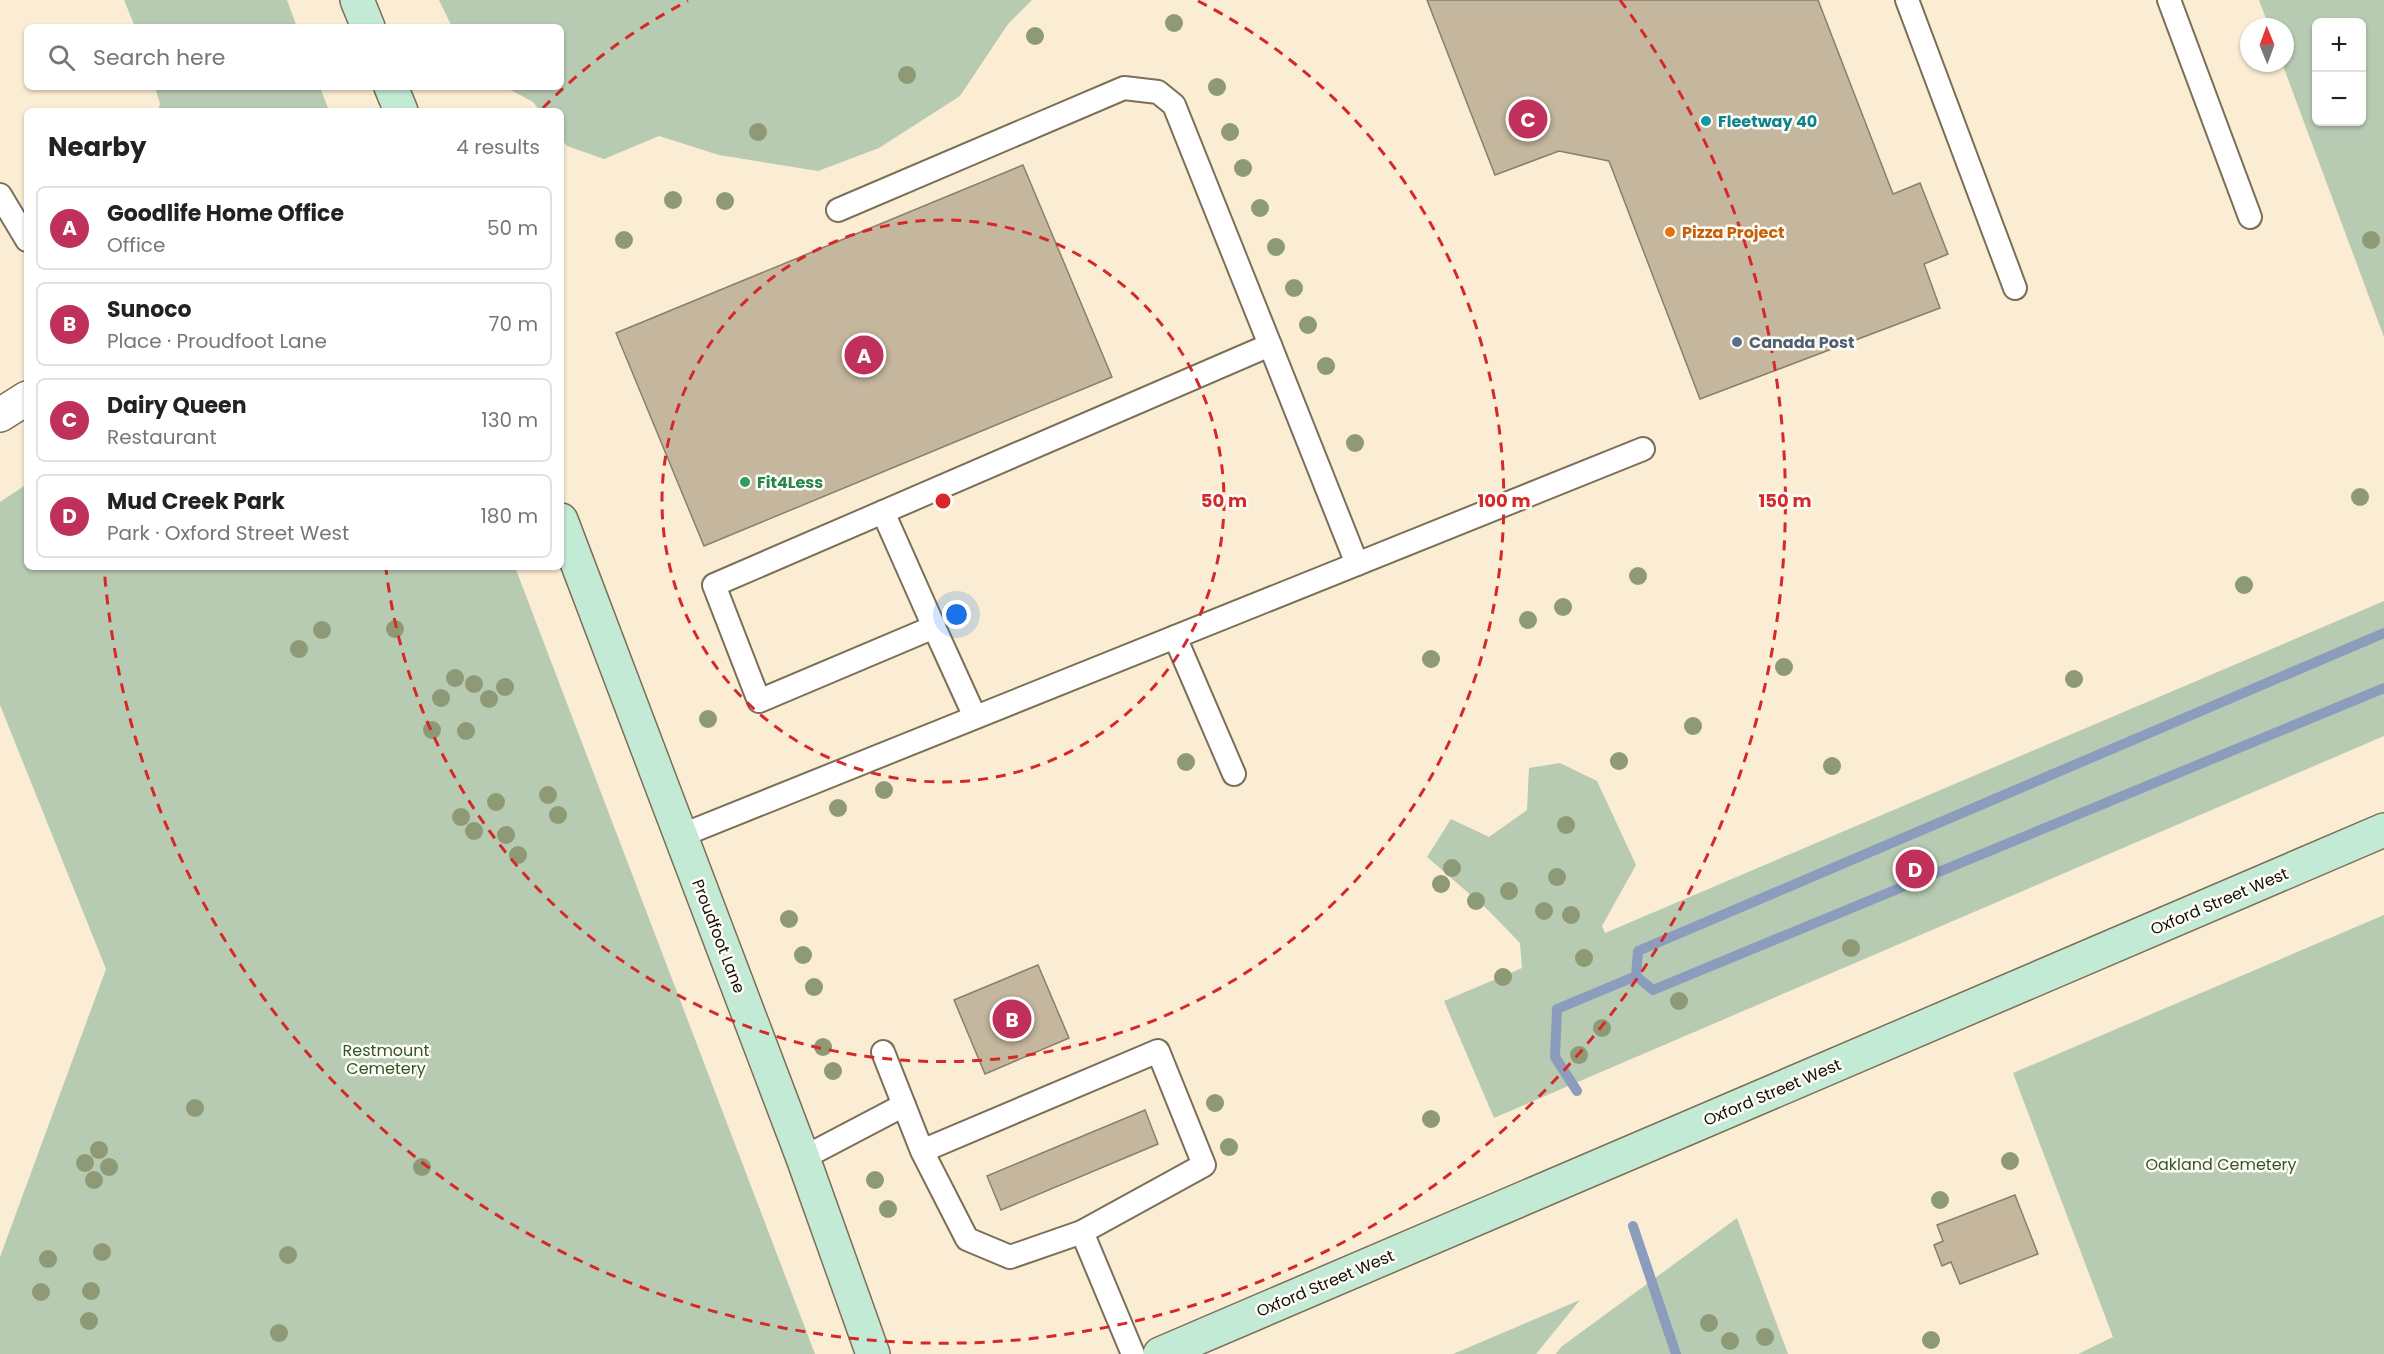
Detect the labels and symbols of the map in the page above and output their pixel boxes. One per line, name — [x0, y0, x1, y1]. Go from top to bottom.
north arrow — [2240, 18, 2294, 72]
pin: C — [1508, 96, 1547, 142]
place label: Fleetway 40 — [1718, 110, 1817, 133]
marker: Fleetway 40 — [1699, 114, 1713, 128]
place label: Pizza Project — [1682, 221, 1785, 244]
marker: Pizza Project — [1663, 225, 1677, 239]
place label: Canada Post — [1749, 331, 1854, 354]
pin: A — [844, 332, 884, 378]
marker: Canada Post — [1730, 335, 1744, 349]
place label: Fit4Less — [757, 471, 823, 494]
marker: Fit4Less — [738, 475, 752, 489]
text: 50 m — [1201, 488, 1247, 513]
text: 100 m — [1477, 488, 1531, 513]
text: 150 m — [1758, 488, 1812, 513]
centre of rings — [933, 491, 953, 511]
your location — [942, 600, 971, 629]
pin: D — [1896, 846, 1934, 892]
street label: Oxford Street West — [2147, 862, 2292, 941]
street label: Proudfoot Lane — [686, 876, 751, 997]
pin: B — [992, 996, 1032, 1042]
park label: Restmount Cemetery — [343, 1039, 430, 1080]
street label: Oxford Street West — [1700, 1053, 1845, 1132]
park label: Oakland Cemetery — [2145, 1153, 2297, 1176]
street label: Oxford Street West — [1253, 1244, 1398, 1323]

